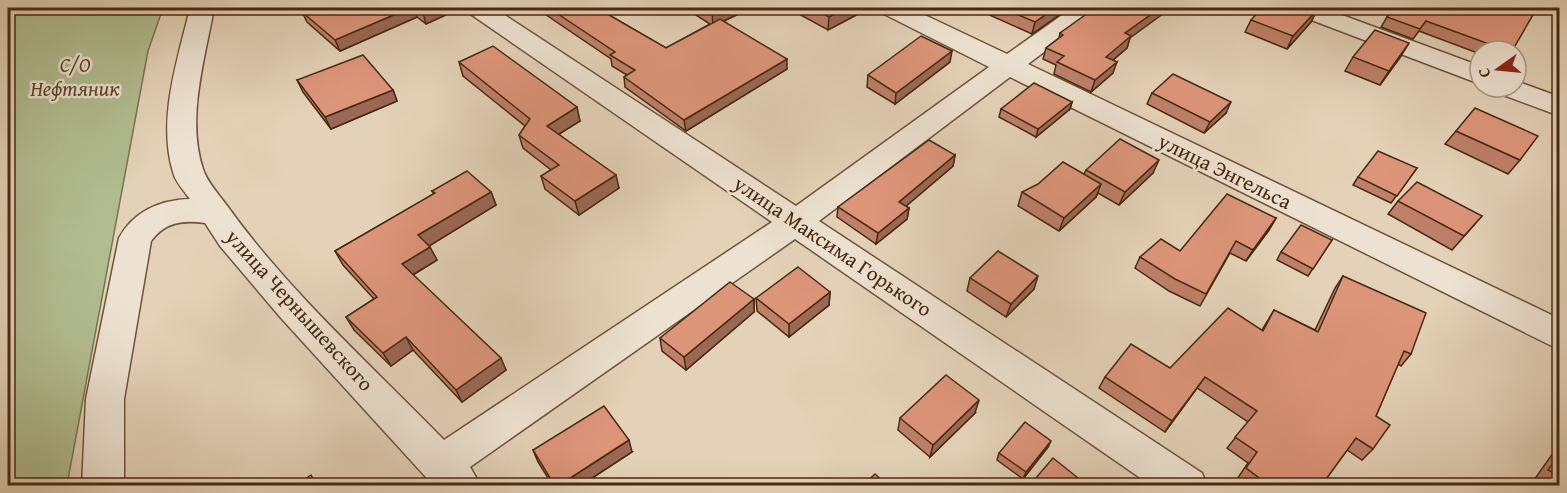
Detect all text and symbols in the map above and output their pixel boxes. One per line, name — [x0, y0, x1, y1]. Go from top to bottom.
north arrow — [1468, 39, 1528, 99]
park label: С/О Нефтяник — [30, 49, 120, 104]
text: С — [1471, 65, 1496, 80]
street label: улица Энгельса — [1152, 125, 1297, 217]
street label: улица Максима Горького — [727, 167, 939, 324]
street label: улица Чернышевского — [218, 221, 381, 398]

